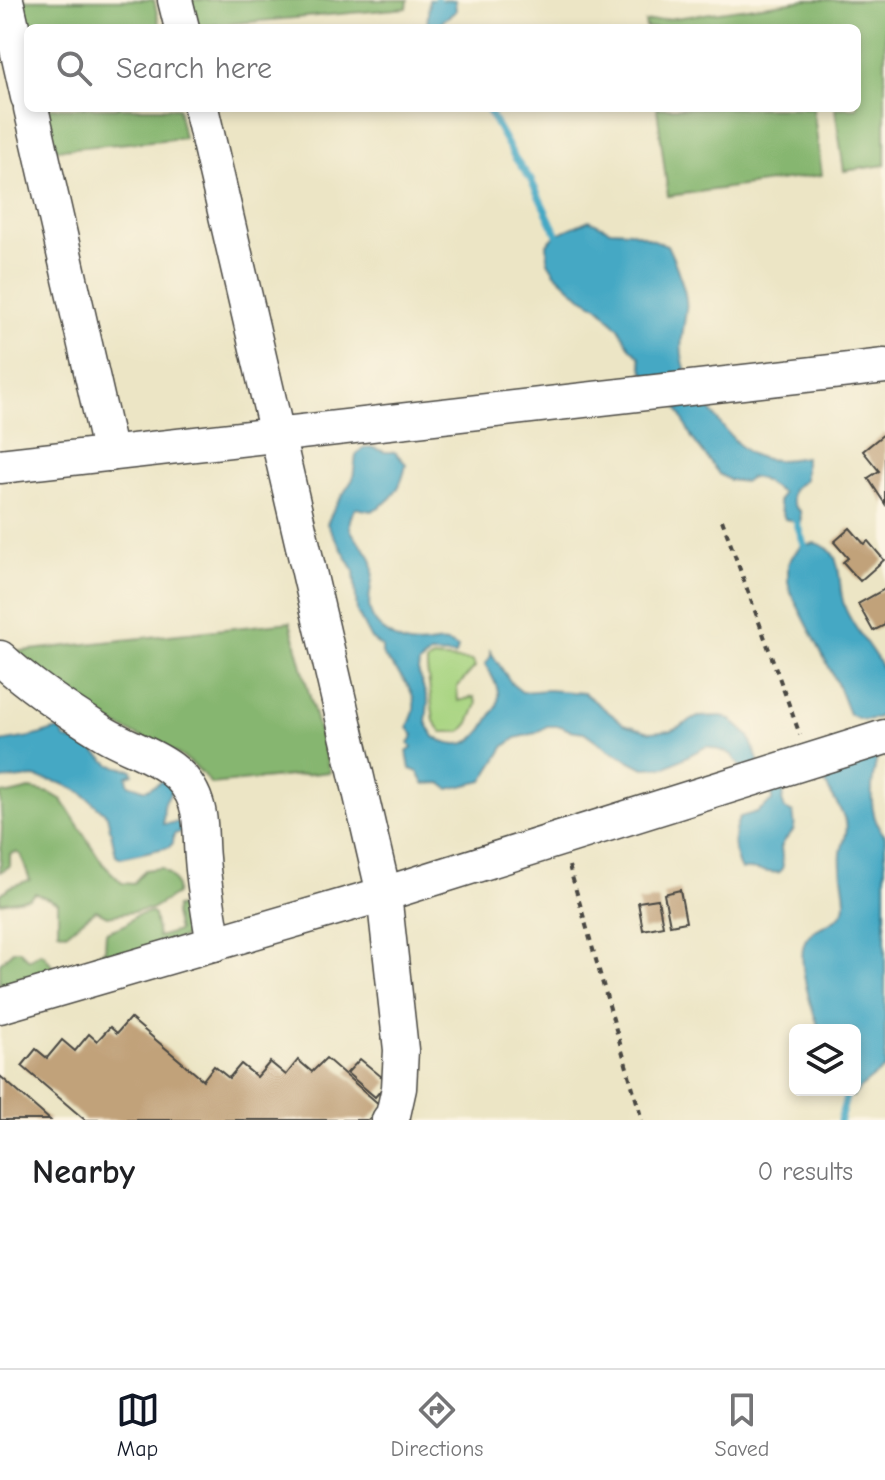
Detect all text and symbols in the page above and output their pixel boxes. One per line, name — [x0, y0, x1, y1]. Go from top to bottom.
search box — [24, 24, 861, 112]
icon: search — [52, 46, 96, 90]
text: Search here — [116, 51, 272, 86]
map controls — [789, 1024, 861, 1096]
button: layers — [789, 1024, 861, 1096]
text: Nearby — [32, 1152, 135, 1192]
text: 0 results — [758, 1157, 853, 1187]
tab: Map — [116, 1388, 160, 1462]
tab: Directions — [391, 1388, 484, 1462]
tab: Saved — [715, 1388, 769, 1462]

